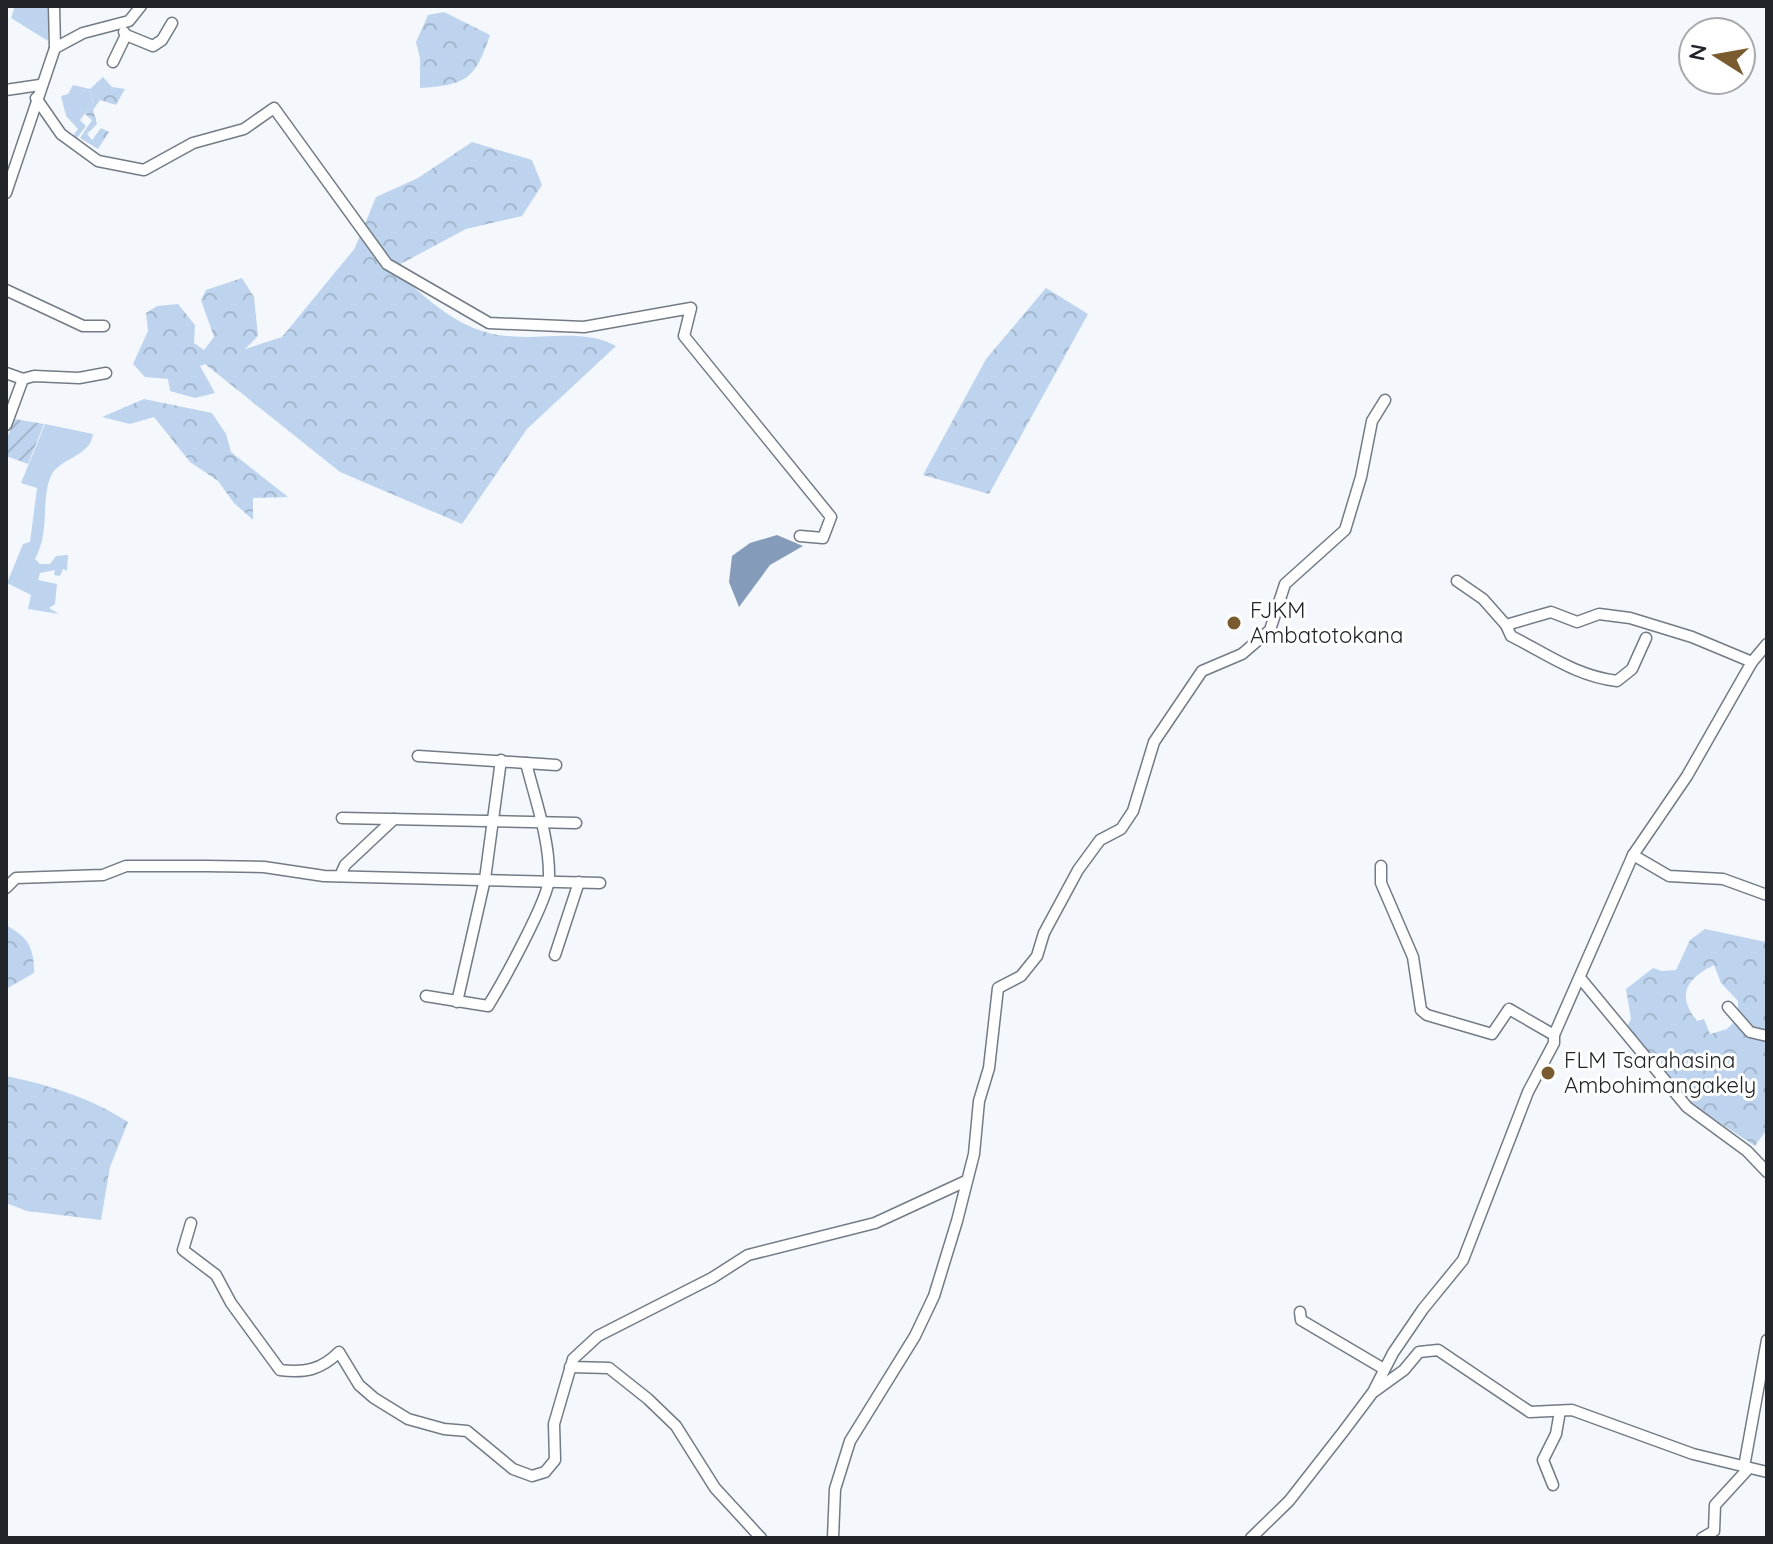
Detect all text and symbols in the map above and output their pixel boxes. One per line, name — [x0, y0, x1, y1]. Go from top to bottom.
north arrow — [1677, 16, 1757, 96]
text: N — [1682, 42, 1713, 63]
place label: FJKM Ambatotokana — [1250, 596, 1403, 649]
marker: FJKM Ambatotokana — [1225, 614, 1243, 632]
place label: FLM Tsarahasina Ambohimangakely — [1564, 1046, 1756, 1099]
marker: FLM Tsarahasina Ambohimangakely — [1539, 1064, 1557, 1082]

